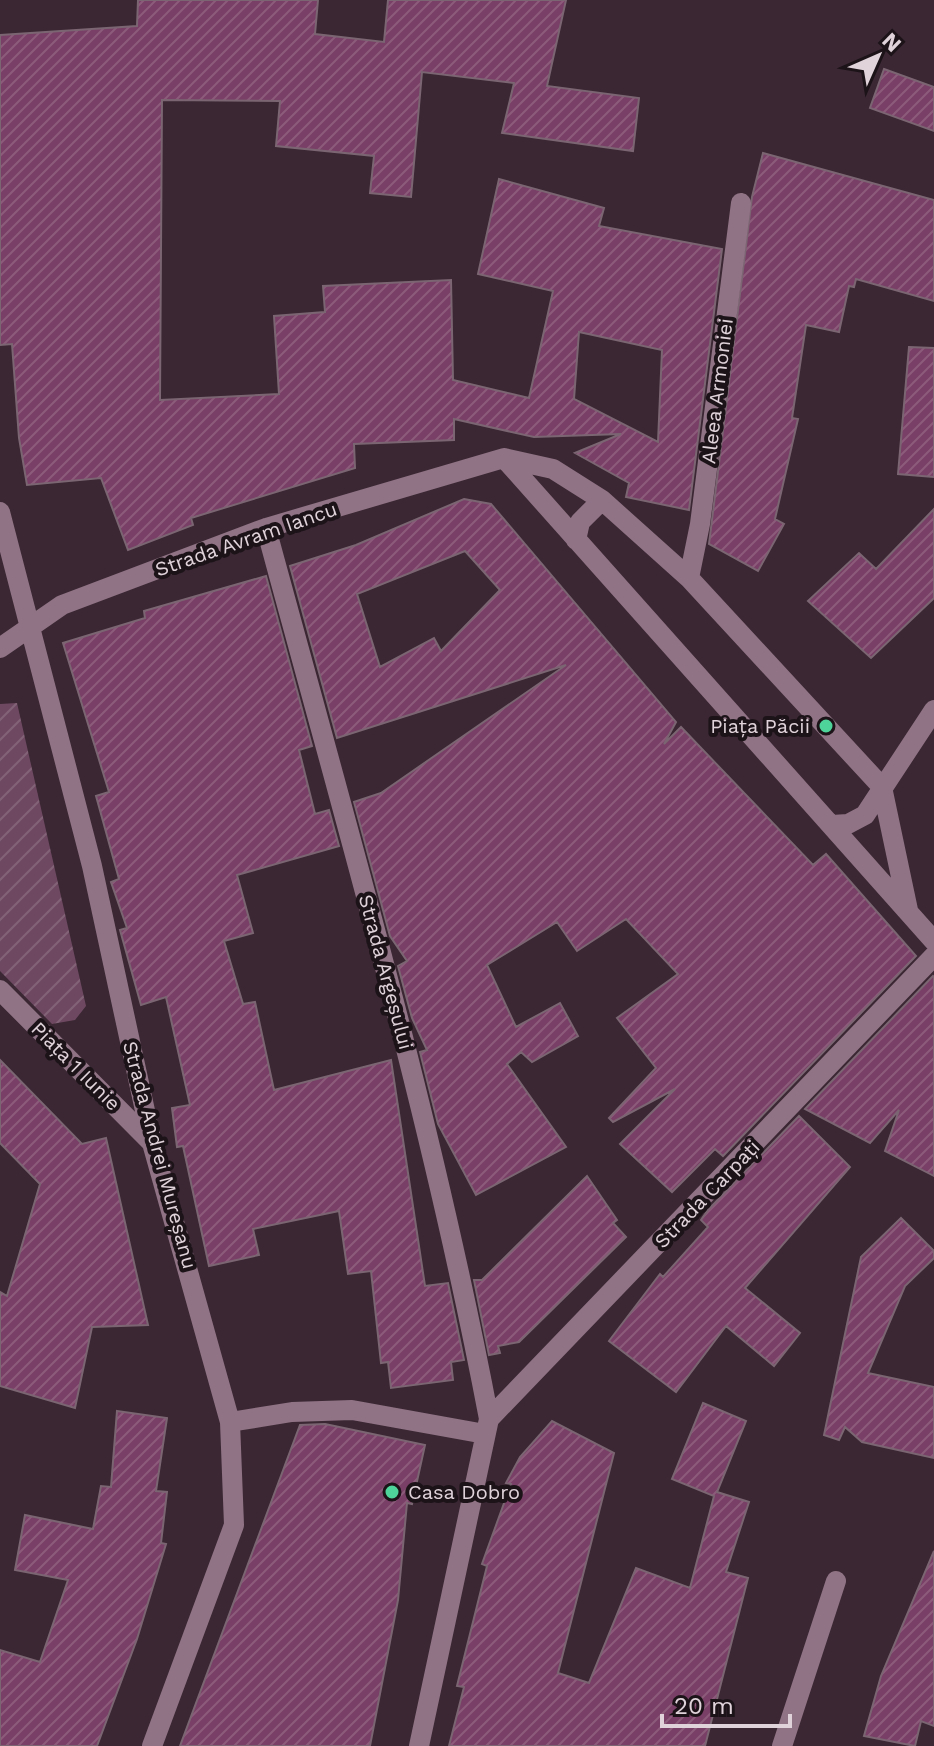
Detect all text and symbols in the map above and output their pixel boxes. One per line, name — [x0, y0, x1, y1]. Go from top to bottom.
north arrow — [838, 16, 918, 96]
text: N — [877, 28, 906, 57]
street label: Aleea Armoniei — [696, 317, 738, 465]
street label: Strada Avram Iancu — [152, 497, 340, 581]
place label: Piața Păcii — [710, 714, 810, 738]
marker: Piața Păcii — [817, 717, 835, 735]
street label: Strada Argeșului — [354, 892, 418, 1052]
street label: Piața 1 Iunie — [26, 1016, 126, 1116]
street label: Strada Andrei Mureșanu — [118, 1039, 202, 1271]
street label: Strada Carpați — [649, 1135, 765, 1253]
place label: Casa Dobro — [408, 1480, 520, 1504]
marker: Casa Dobro — [383, 1483, 401, 1501]
scale bar — [662, 1678, 790, 1728]
text: 20 m — [674, 1692, 734, 1720]

